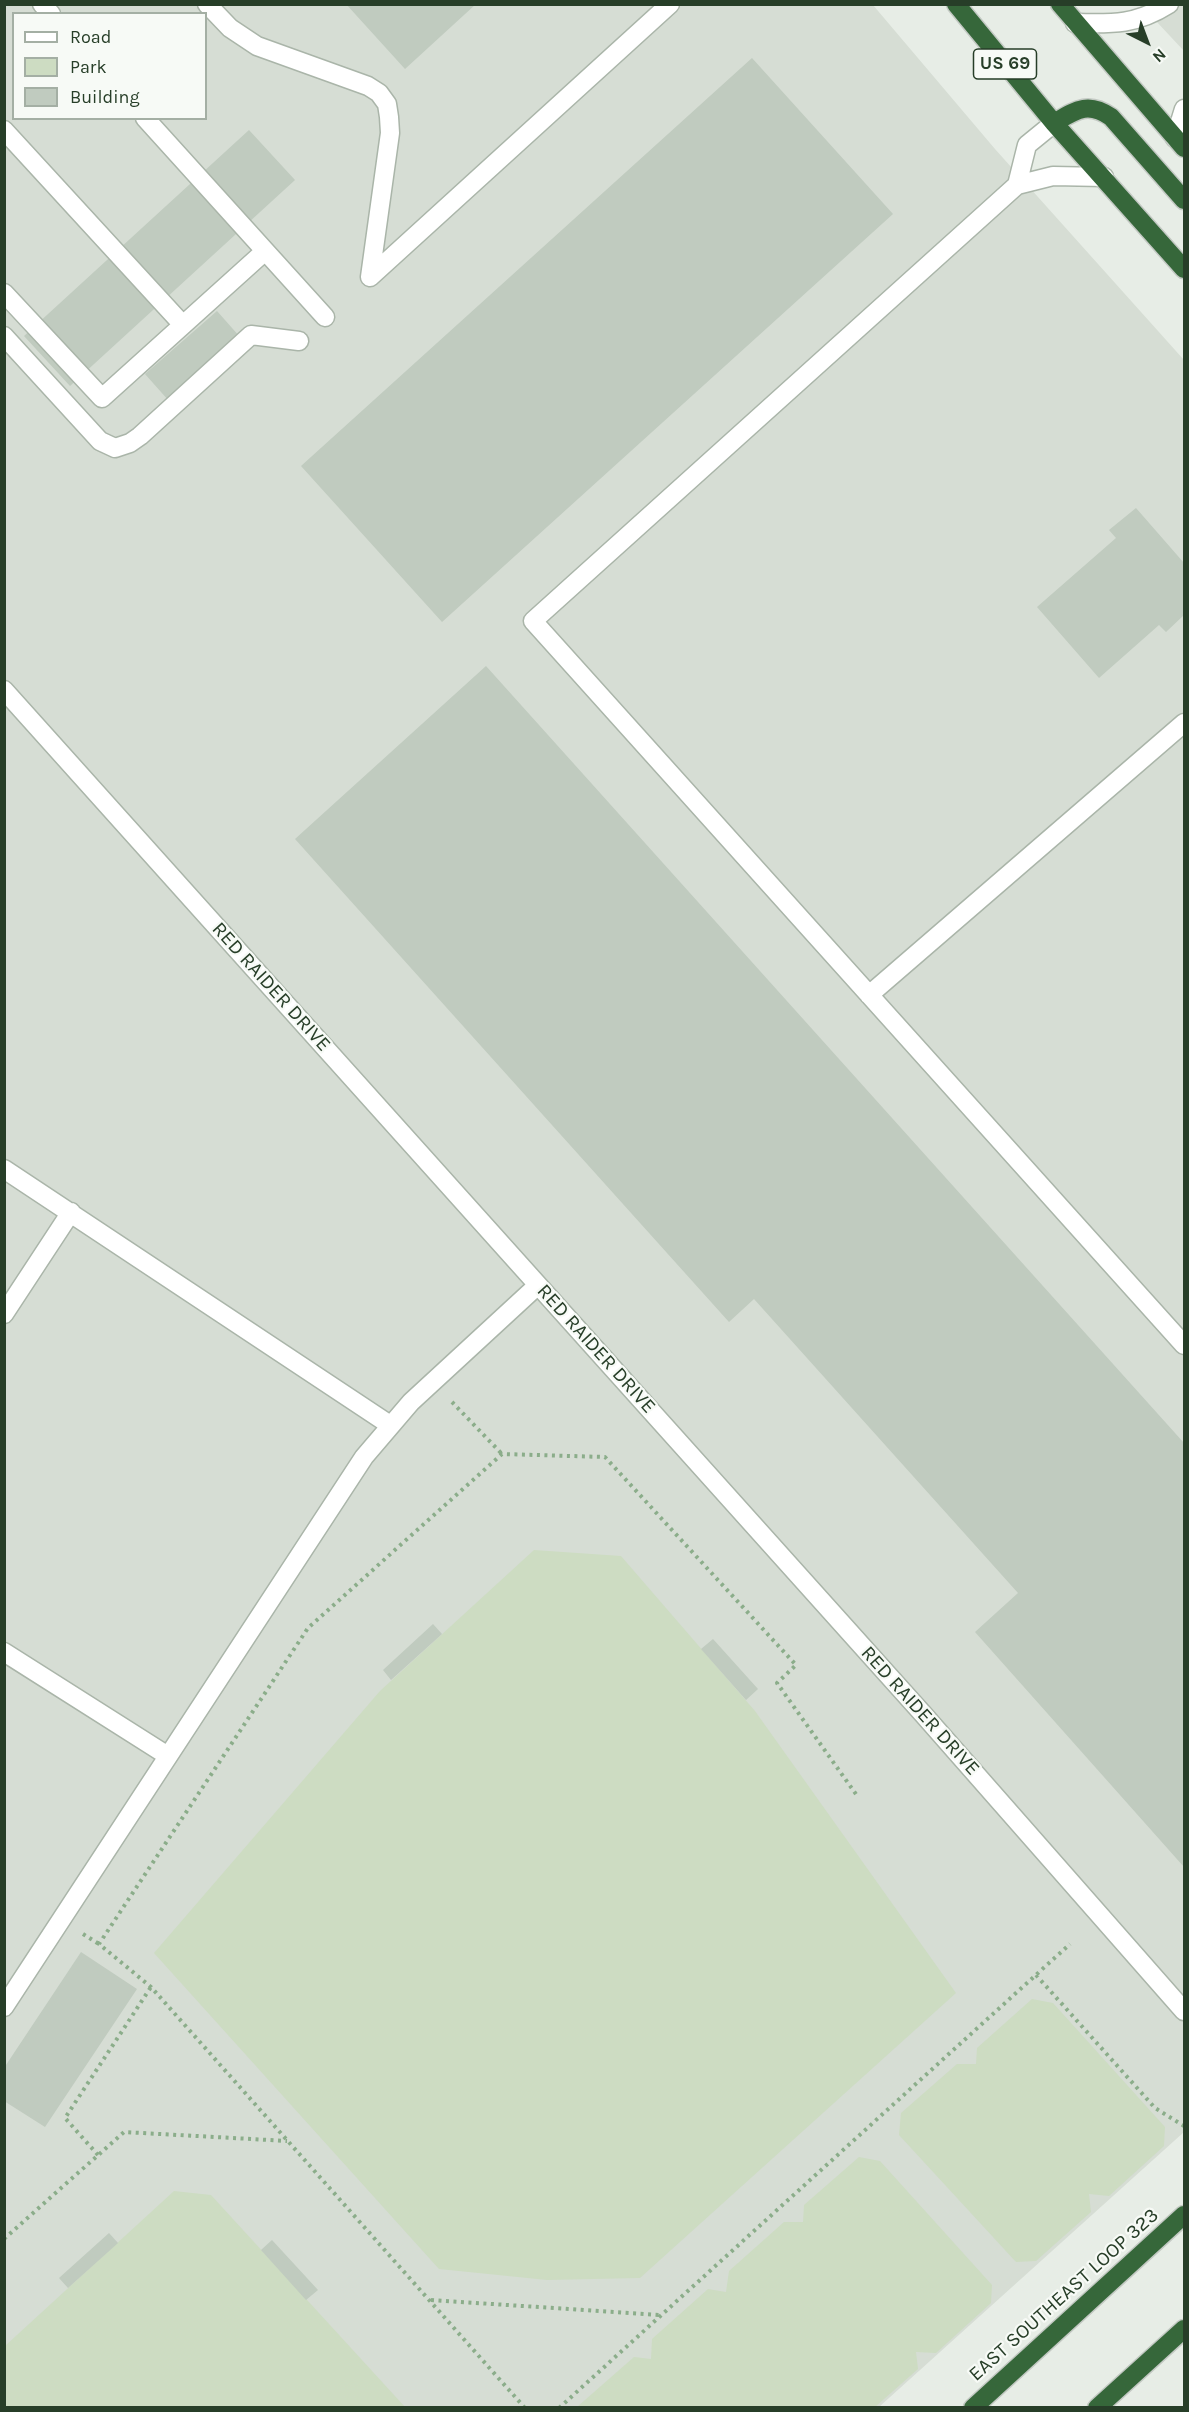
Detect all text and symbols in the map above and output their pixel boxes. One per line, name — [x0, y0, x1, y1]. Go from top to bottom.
legend — [12, 12, 207, 120]
north arrow — [1117, 12, 1177, 72]
text: Road — [70, 26, 111, 48]
text: N — [1149, 45, 1170, 67]
road number: US 69 — [974, 49, 1036, 79]
text: Park — [70, 56, 107, 78]
text: Building — [70, 86, 140, 108]
street label: RED RAIDER DRIVE — [207, 917, 335, 1057]
street label: RED RAIDER DRIVE — [532, 1279, 660, 1419]
street label: RED RAIDER DRIVE — [856, 1641, 984, 1781]
street label: EAST SOUTHEAST LOOP 323 — [964, 2204, 1164, 2386]

